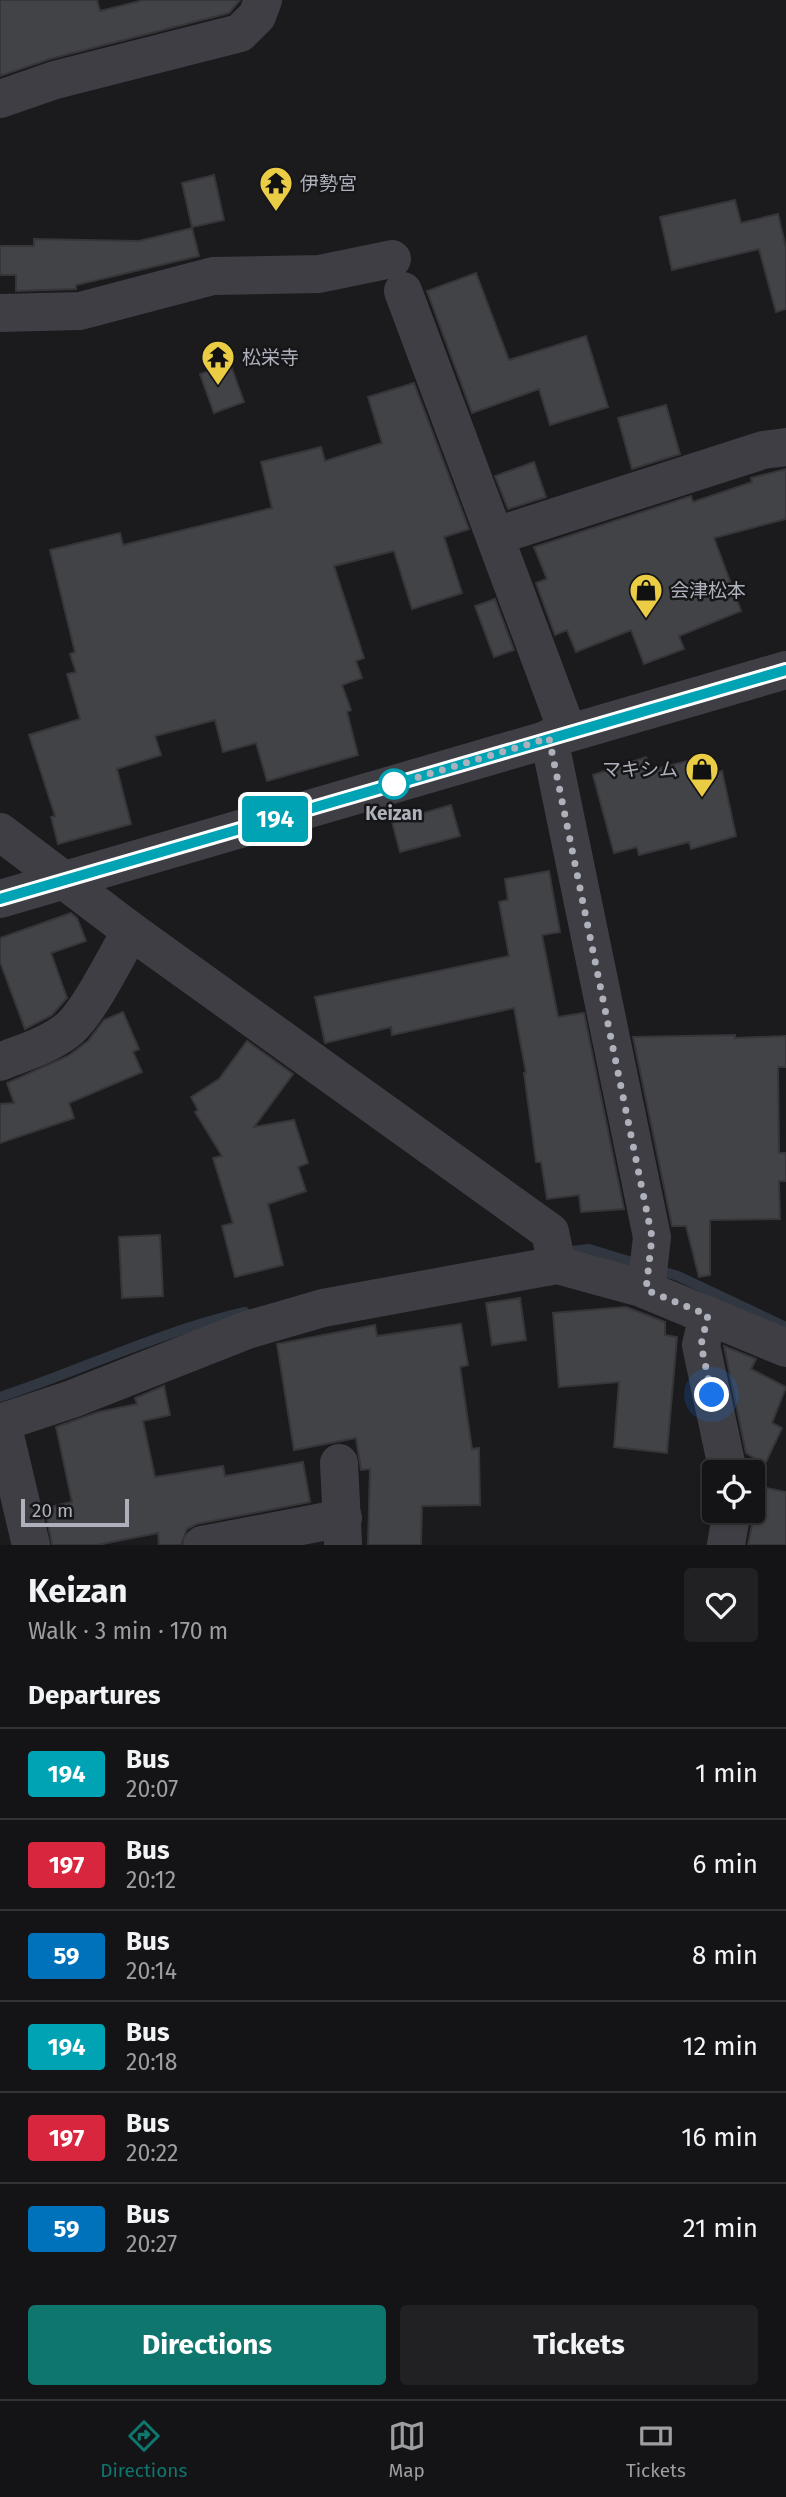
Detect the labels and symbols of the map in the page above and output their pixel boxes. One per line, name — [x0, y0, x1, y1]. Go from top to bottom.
temple icon: 伊勢宮 — [257, 164, 295, 213]
place label: 伊勢宮 — [300, 172, 357, 195]
temple icon: 松栄寺 — [199, 338, 237, 387]
place label: 松栄寺 — [242, 346, 299, 369]
shop icon: 会津松本 — [627, 571, 665, 620]
place label: 会津松本 — [670, 579, 746, 602]
shop icon: マキシム — [683, 750, 721, 799]
place label: マキシム — [602, 758, 678, 781]
marker: Keizan — [379, 769, 409, 799]
line badge: 194 — [235, 796, 315, 842]
place label: Keizan — [365, 802, 423, 825]
your location — [694, 1377, 729, 1412]
scale bar — [21, 1496, 130, 1528]

